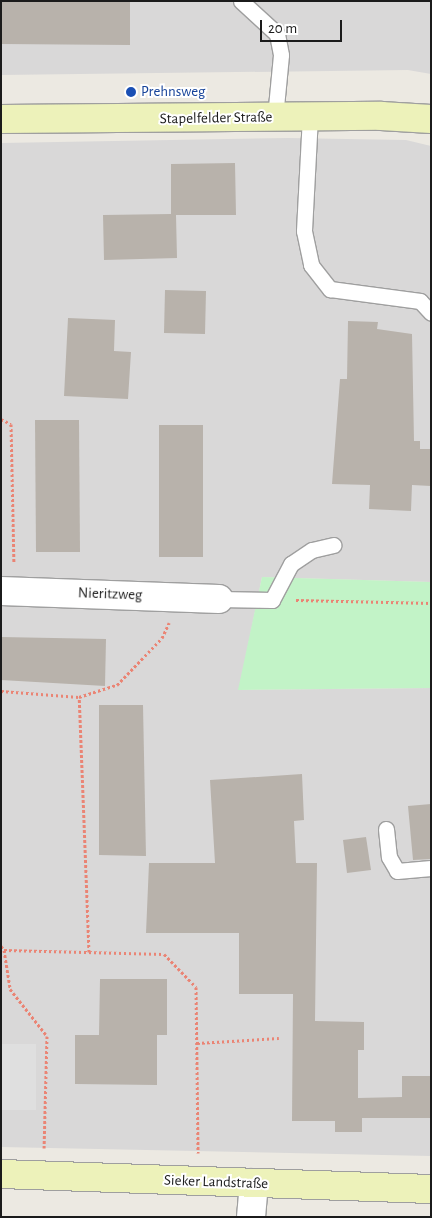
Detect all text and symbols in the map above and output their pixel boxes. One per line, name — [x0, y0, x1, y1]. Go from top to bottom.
scale bar — [262, 10, 344, 42]
text: 20 m — [268, 21, 297, 36]
place label: Prehnsweg — [141, 83, 205, 101]
marker: Prehnsweg — [125, 86, 137, 98]
street label: Stapelfelder Straße — [160, 108, 272, 128]
street label: Nieritzweg — [78, 584, 142, 604]
street label: Sieker Landstraße — [164, 1171, 268, 1193]

